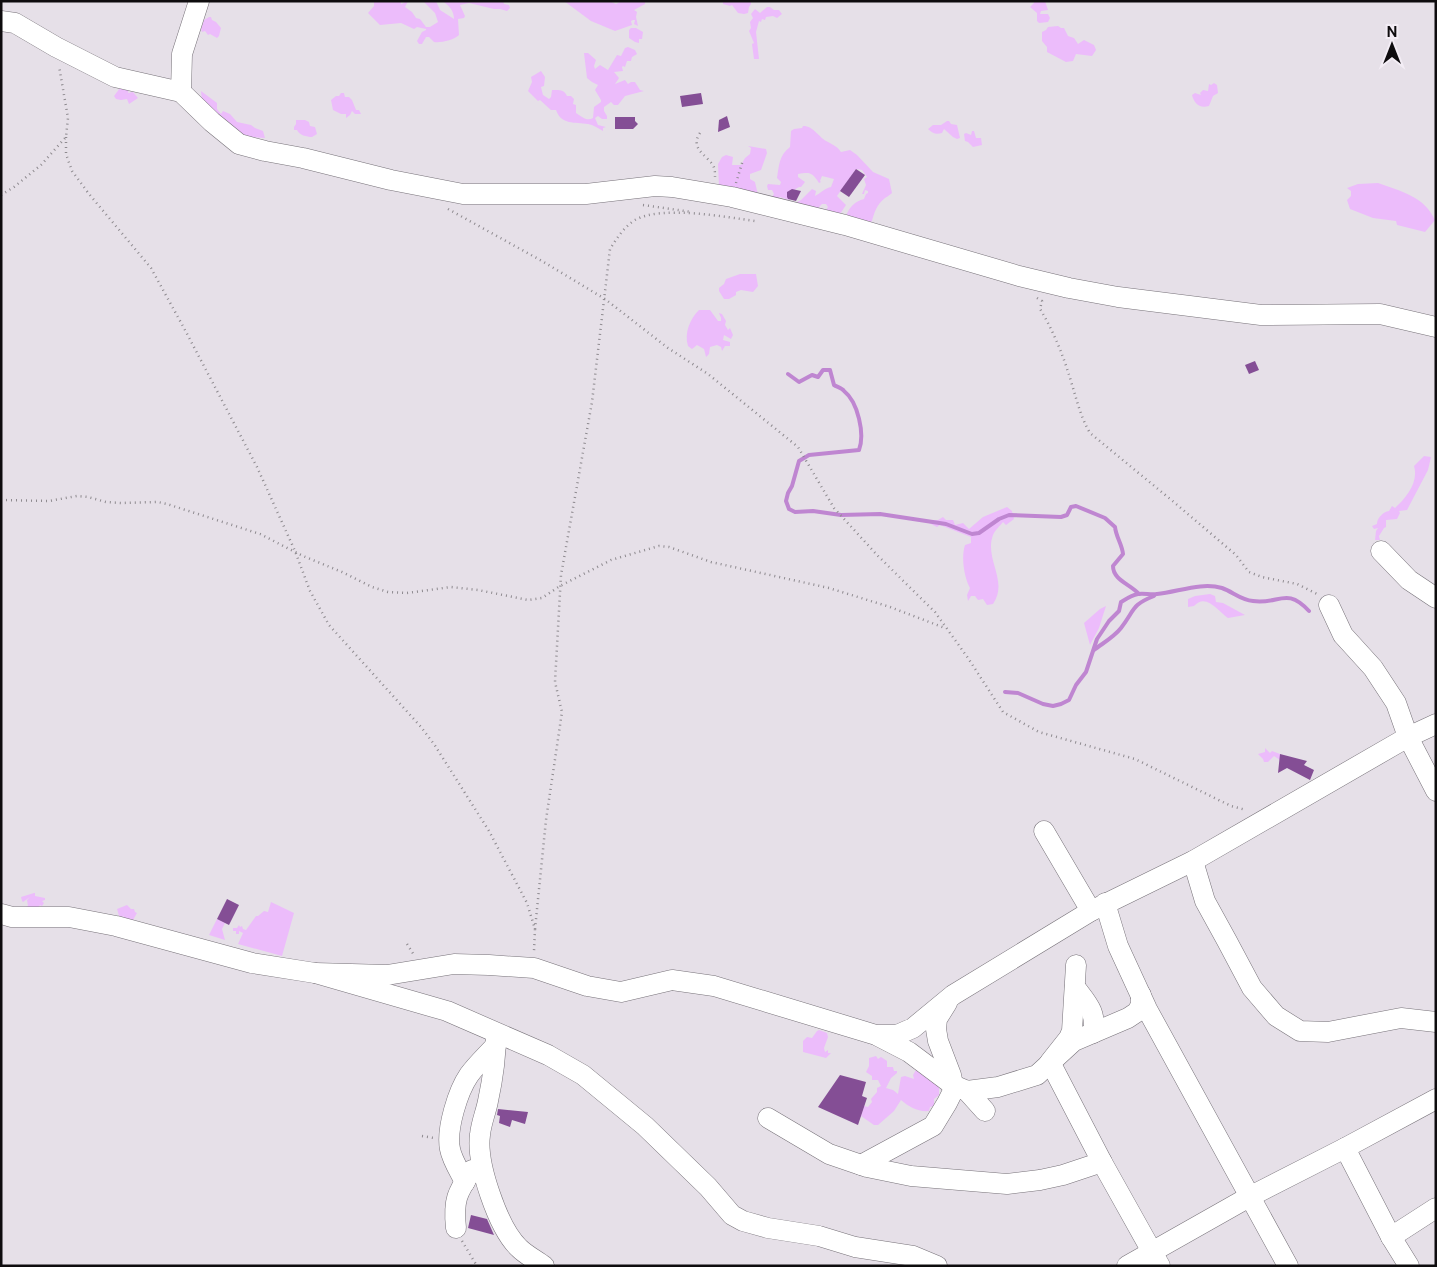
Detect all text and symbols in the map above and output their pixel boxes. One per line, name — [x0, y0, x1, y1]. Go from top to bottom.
north arrow — [1367, 20, 1417, 70]
text: N — [1387, 24, 1397, 40]

